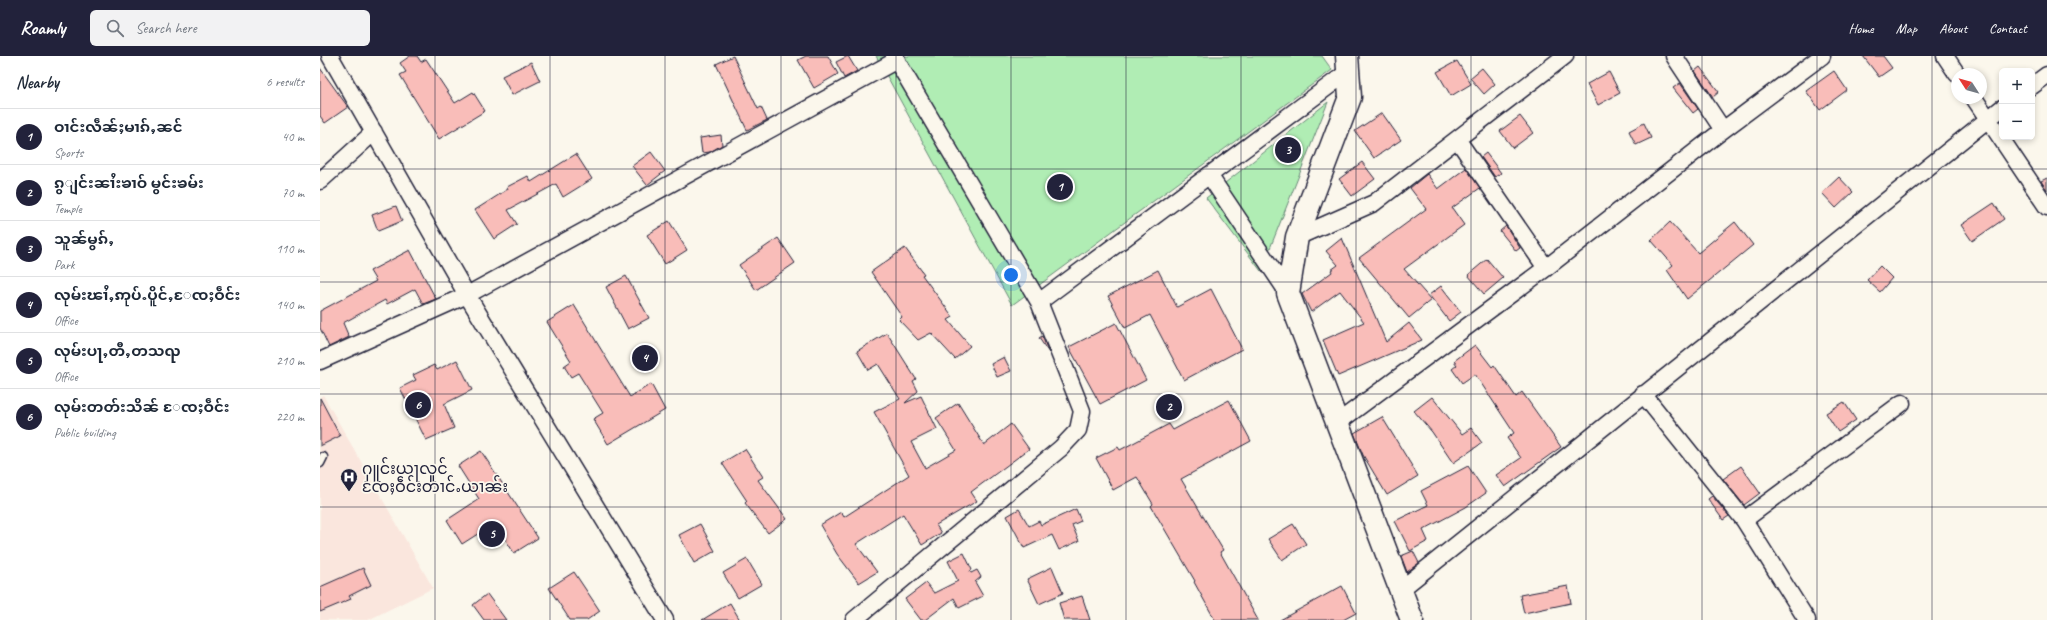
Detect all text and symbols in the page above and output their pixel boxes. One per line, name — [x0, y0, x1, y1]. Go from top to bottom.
search box — [90, 10, 370, 46]
text: Roamly — [20, 16, 66, 40]
icon: search — [104, 17, 126, 39]
text: Search here — [136, 19, 197, 38]
text: Home — [1848, 20, 1874, 37]
text: Map — [1896, 20, 1917, 37]
text: About — [1939, 20, 1967, 37]
text: Contact — [1989, 20, 2027, 37]
north arrow — [1951, 68, 1987, 104]
map controls — [1999, 68, 2035, 140]
button: + — [1999, 68, 2035, 104]
text: Nearby — [16, 72, 59, 93]
text: 6 results — [266, 74, 304, 90]
button: − — [1999, 104, 2035, 140]
text: ဝၢင်းလဵၼ်ႈမၢၵ်ႇၼင် — [54, 118, 183, 137]
text: 1 — [26, 129, 32, 145]
text: 40 m — [282, 129, 304, 145]
pin: 3 — [1275, 135, 1301, 165]
text: Sports — [54, 145, 83, 161]
pin: 1 — [1047, 172, 1073, 202]
text: ၵွျင်းၼၢႆးၶၢဝ် မွင်းၶမ်း — [54, 174, 204, 193]
text: 2 — [26, 185, 32, 201]
text: 70 m — [282, 185, 304, 201]
text: Temple — [54, 201, 82, 217]
text: သူၼ်မွၵ်ႇ — [54, 230, 114, 249]
text: 3 — [26, 241, 32, 257]
text: 110 m — [276, 241, 304, 257]
text: Park — [54, 257, 75, 273]
your location — [1001, 265, 1021, 285]
text: လုမ်းၽၢႆႇဢုပ်ႉပိူင်ႇႄၸႈဝဵင်း — [54, 286, 240, 305]
text: 4 — [26, 297, 32, 313]
text: 140 m — [276, 297, 304, 313]
text: Office — [54, 313, 78, 329]
text: လုမ်းပႃႇတီႇတသၺ — [54, 342, 181, 361]
pin: 4 — [632, 343, 658, 373]
text: 5 — [26, 353, 32, 369]
text: 210 m — [276, 353, 304, 369]
text: Office — [54, 369, 78, 385]
pin: 6 — [405, 390, 431, 420]
pin: 2 — [1156, 392, 1182, 422]
text: လုမ်းတတ်းသိၼ် ႄၸႈဝဵင်း — [54, 398, 230, 417]
text: 6 — [26, 409, 32, 425]
text: 220 m — [276, 409, 304, 425]
text: Public building — [54, 425, 116, 441]
place label: ႁူင်းယႃလူင် ၸႄႈဝဵင်းတၢင်ႉယၢၼ်း — [362, 457, 508, 497]
hospital icon: ႁူင်းယႃလူင် ၸႄႈဝဵင်းတၢင်ႉယၢၼ်း — [339, 467, 359, 492]
pin: 5 — [479, 519, 505, 549]

